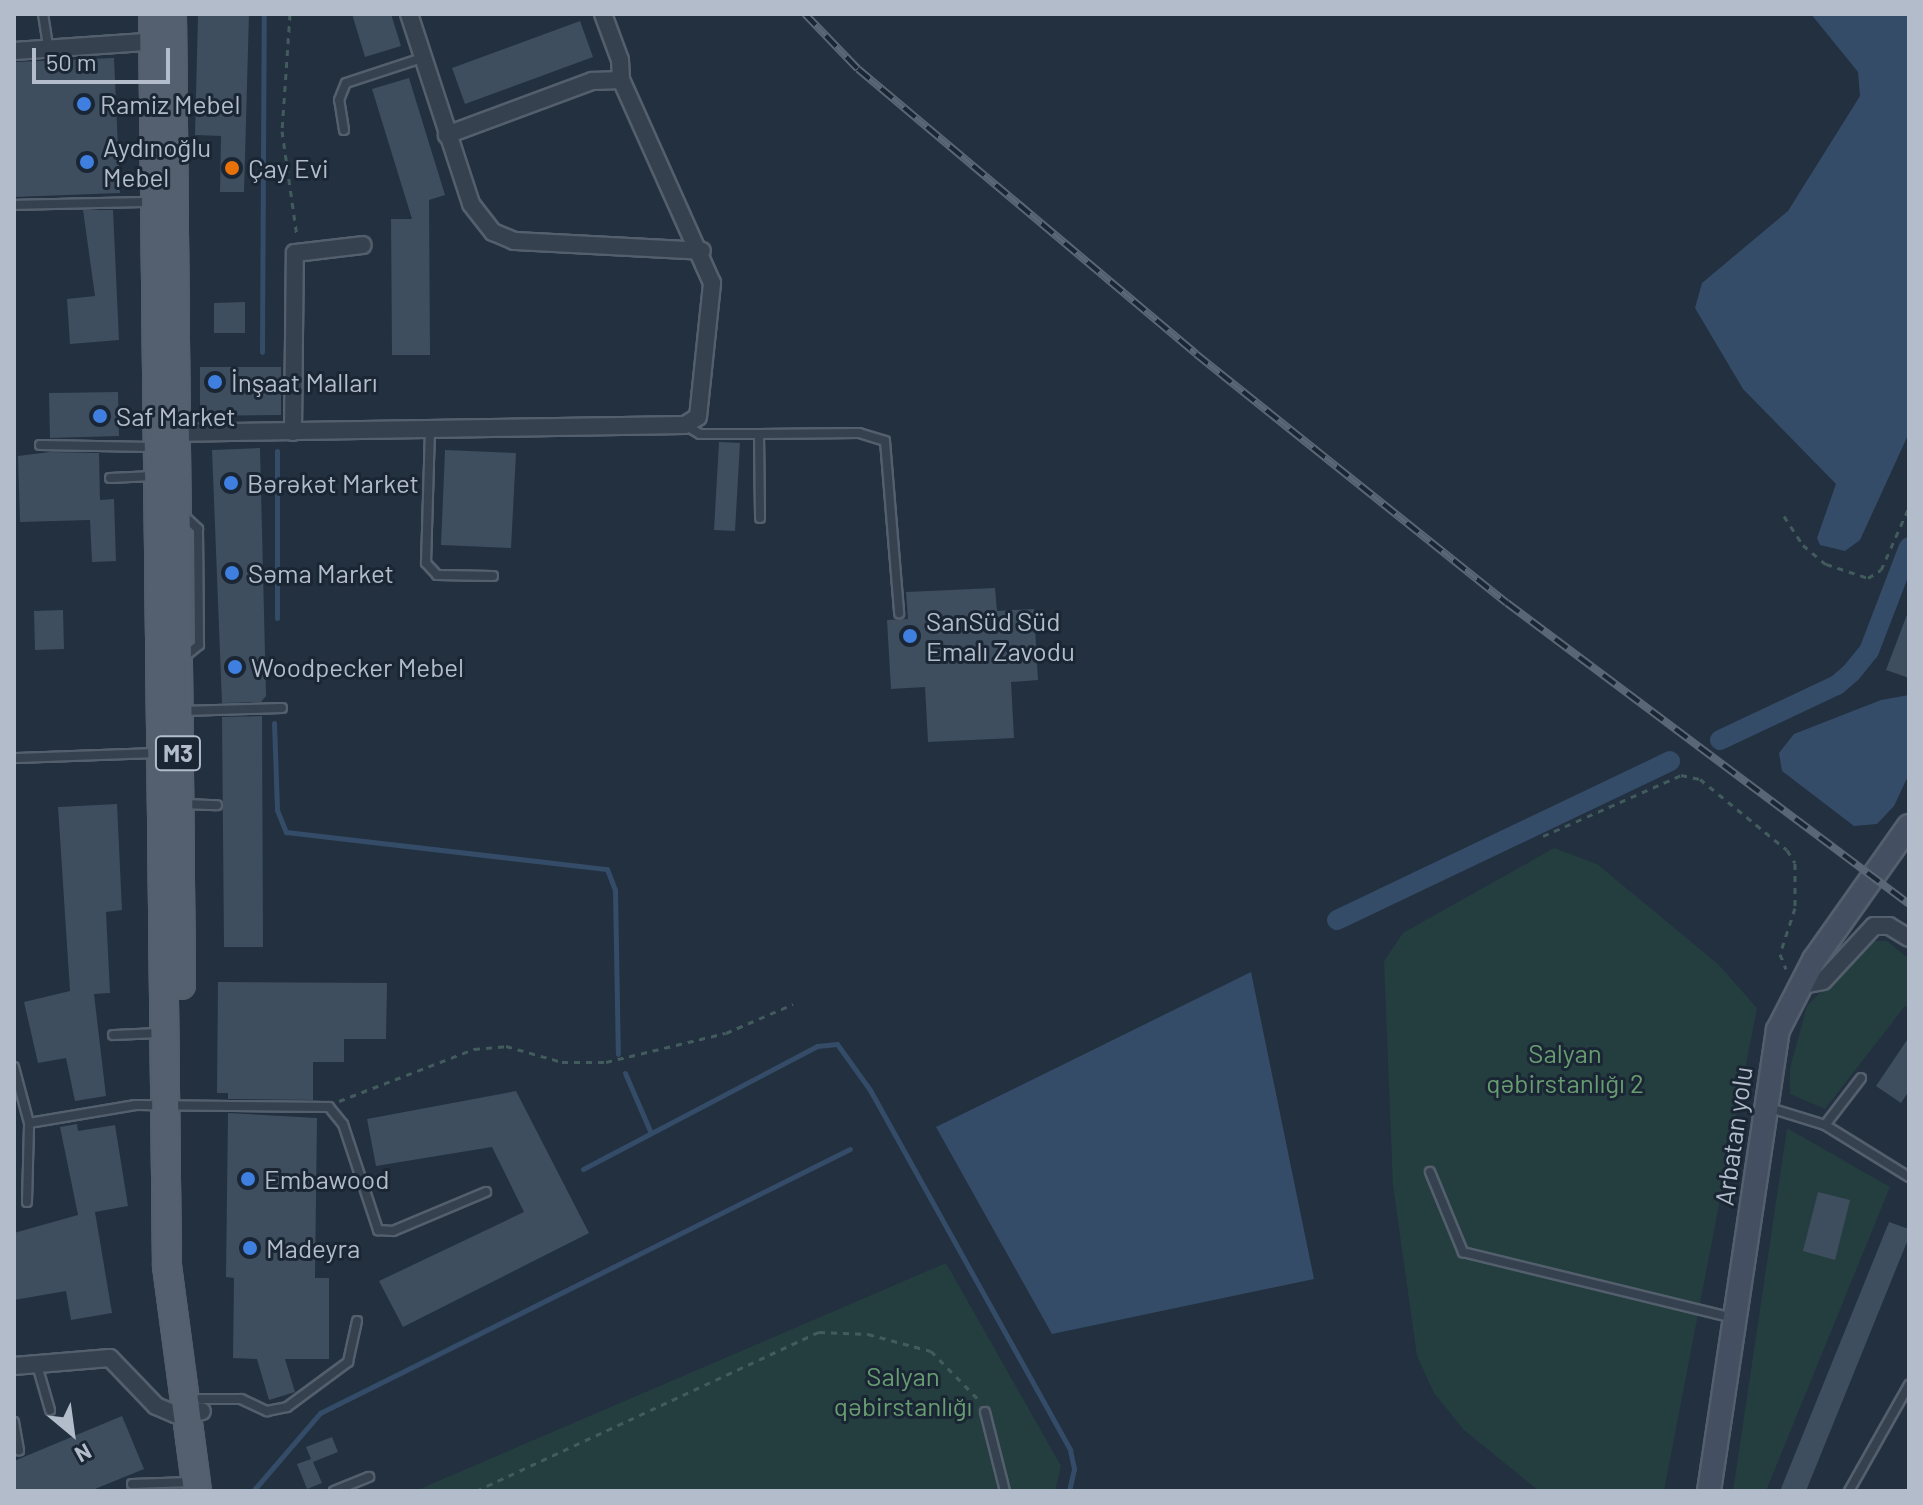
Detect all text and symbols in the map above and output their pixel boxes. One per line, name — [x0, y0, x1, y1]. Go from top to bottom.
scale bar — [36, 32, 174, 82]
text: 50 m — [46, 47, 97, 76]
place label: Ramiz Mebel — [100, 88, 240, 120]
marker: Ramiz Mebel — [75, 95, 93, 113]
place label: Aydınoğlu Mebel — [103, 131, 211, 192]
place label: Çay Evi — [248, 152, 329, 184]
marker: Aydınoğlu Mebel — [78, 153, 96, 171]
marker: Çay Evi — [223, 159, 241, 177]
place label: İnşaat Malları — [231, 366, 378, 398]
marker: İnşaat Malları — [206, 373, 224, 391]
place label: Saf Market — [116, 400, 236, 432]
marker: Saf Market — [91, 407, 109, 425]
place label: Bərəkət Market — [247, 467, 419, 499]
marker: Bərəkət Market — [222, 474, 240, 492]
place label: Səma Market — [248, 557, 394, 589]
marker: Səma Market — [223, 564, 241, 582]
place label: SanSüd Süd Emalı Zavodu — [926, 605, 1075, 666]
marker: SanSüd Süd Emalı Zavodu — [901, 627, 919, 645]
place label: Woodpecker Mebel — [251, 651, 464, 683]
marker: Woodpecker Mebel — [226, 658, 244, 676]
road number: M3 — [154, 733, 202, 773]
park label: Salyan qəbirstanlığı 2 — [1486, 1037, 1644, 1098]
street label: Arbatan yolu — [1708, 1064, 1758, 1208]
place label: Embawood — [264, 1163, 389, 1195]
marker: Embawood — [239, 1170, 257, 1188]
place label: Madeyra — [266, 1232, 360, 1264]
marker: Madeyra — [241, 1239, 259, 1257]
park label: Salyan qəbirstanlığı — [834, 1360, 972, 1422]
north arrow — [32, 1393, 112, 1473]
text: N — [71, 1439, 96, 1469]

